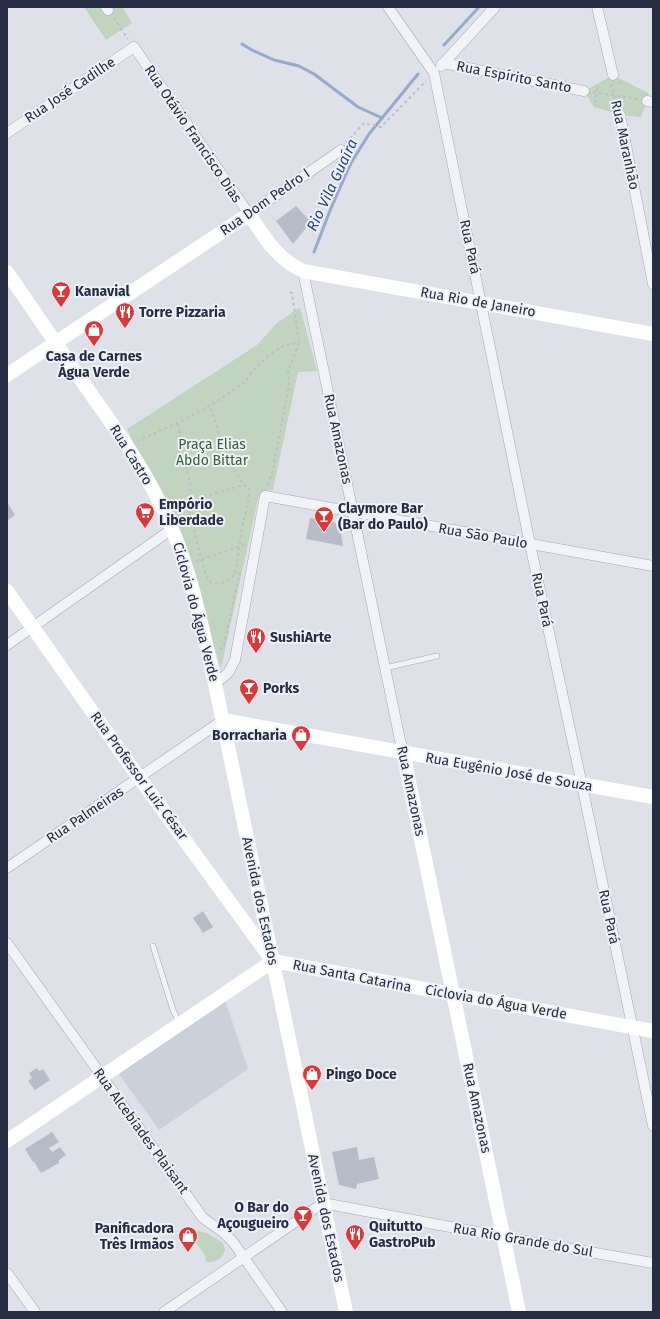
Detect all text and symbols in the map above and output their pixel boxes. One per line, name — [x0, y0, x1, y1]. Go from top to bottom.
street label: Rua José Cadilhe — [21, 53, 119, 127]
street label: Rua Espírito Santo — [455, 58, 573, 96]
street label: Rua Otávio Francisco Dias — [141, 62, 246, 206]
street label: Rua Maranhão — [607, 99, 643, 191]
water label: Rio Vila Guaíra — [303, 136, 361, 234]
street label: Rua Dom Pedro I — [217, 165, 313, 239]
street label: Rua Pará — [456, 218, 484, 276]
bar icon: Kanavial — [50, 280, 72, 308]
place label: Kanavial — [75, 283, 131, 300]
street label: Rua Rio de Janeiro — [419, 283, 537, 321]
restaurant icon: Torre Pizzaria — [114, 301, 136, 329]
place label: Torre Pizzaria — [139, 304, 226, 321]
shop icon: Casa de Carnes Água Verde — [83, 319, 105, 347]
place label: Casa de Carnes Água Verde — [46, 348, 142, 381]
street label: Rua Amazonas — [320, 392, 356, 486]
street label: Rua Castro — [106, 422, 156, 488]
park label: Praça Elias Abdo Bittar — [176, 436, 249, 469]
place label: Empório Liberdade — [159, 496, 224, 529]
place label: Claymore Bar (Bar do Paulo) — [338, 500, 428, 533]
supermarket icon: Empório Liberdade — [134, 501, 156, 529]
bar icon: Claymore Bar (Bar do Paulo) — [313, 505, 335, 533]
street label: Rua São Paulo — [437, 520, 529, 552]
street label: Ciclovia do Água Verde — [169, 540, 224, 684]
street label: Rua Pará — [528, 571, 556, 629]
restaurant icon: SushiArte — [245, 626, 267, 654]
place label: SushiArte — [270, 629, 332, 646]
bar icon: Porks — [238, 677, 260, 705]
place label: Porks — [263, 680, 299, 697]
street label: Rua Professor Luiz César — [87, 708, 192, 844]
shop icon: Borracharia — [290, 724, 312, 752]
place label: Borracharia — [212, 727, 287, 744]
street label: Rua Amazonas — [393, 744, 429, 838]
street label: Rua Eugênio José de Souza — [424, 749, 594, 795]
street label: Rua Palmeiras — [43, 783, 127, 847]
street label: Avenida dos Estados — [238, 835, 282, 967]
street label: Rua Pará — [595, 888, 623, 946]
street label: Rua Santa Catarina — [291, 956, 413, 996]
street label: Ciclovia do Água Verde — [424, 980, 568, 1023]
street label: Rua Amazonas — [459, 1061, 495, 1155]
shop icon: Pingo Doce — [301, 1063, 323, 1091]
street label: Rua Alcebíades Plaisant — [90, 1065, 193, 1198]
place label: Pingo Doce — [326, 1066, 397, 1083]
street label: Avenida dos Estados — [304, 1152, 348, 1284]
place label: O Bar do Açougueiro — [217, 1199, 289, 1233]
bar icon: O Bar do Açougueiro — [292, 1204, 314, 1232]
place label: Quitutto GastroPub — [369, 1218, 436, 1251]
street label: Rua Rio Grande do Sul — [452, 1219, 594, 1261]
place label: Panificadora Três Irmãos — [95, 1220, 174, 1253]
restaurant icon: Quitutto GastroPub — [344, 1223, 366, 1251]
shop icon: Panificadora Três Irmãos — [177, 1225, 199, 1253]

